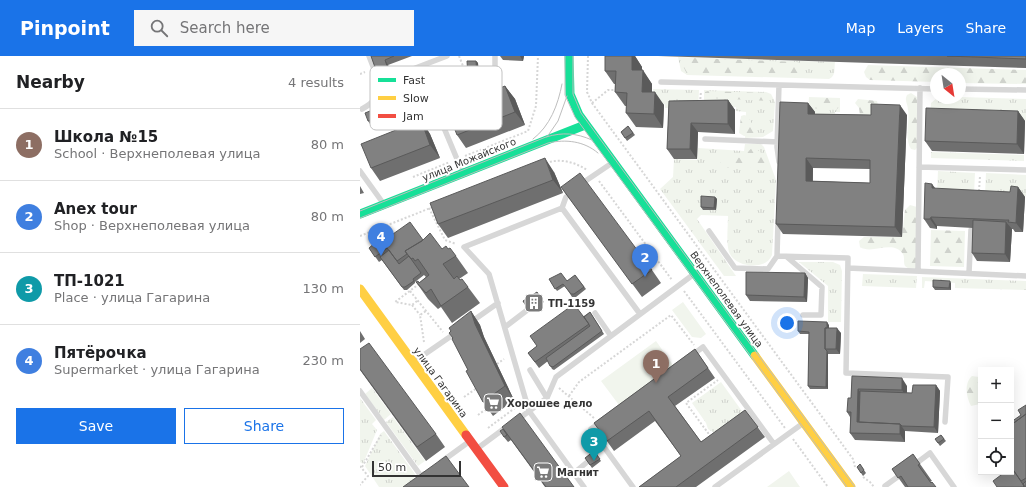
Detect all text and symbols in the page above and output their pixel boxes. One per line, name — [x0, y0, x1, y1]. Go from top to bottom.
search box — [134, 10, 414, 46]
text: Pinpoint — [20, 17, 110, 39]
icon: search — [148, 17, 170, 39]
text: Search here — [180, 19, 270, 37]
text: Map — [846, 20, 875, 36]
text: Layers — [897, 20, 944, 36]
text: Share — [966, 20, 1006, 36]
legend — [370, 66, 502, 130]
north arrow — [930, 68, 966, 104]
text: Nearby — [16, 72, 85, 92]
text: Fast — [403, 74, 426, 87]
text: 4 results — [288, 75, 344, 90]
text: Slow — [403, 92, 429, 105]
text: Jam — [402, 110, 424, 123]
text: Школа №15 — [54, 128, 158, 146]
street label: улица Можайского — [421, 136, 518, 183]
text: 1 — [24, 137, 34, 152]
text: 80 m — [311, 137, 344, 152]
text: School · Верхнеполевая улица — [54, 146, 261, 161]
text: Anex tour — [54, 200, 137, 218]
text: 2 — [24, 209, 34, 224]
text: 80 m — [311, 209, 344, 224]
text: Shop · Верхнеполевая улица — [54, 218, 250, 233]
pin: 4 — [368, 223, 394, 256]
pin: 2 — [632, 244, 658, 277]
street label: Верхнеполевая улица — [688, 249, 765, 350]
text: ТП-1021 — [54, 272, 125, 290]
text: 3 — [24, 281, 34, 296]
text: 130 m — [302, 281, 344, 296]
text: Place · улица Гагарина — [54, 290, 210, 305]
building icon: ТП-1159 — [523, 292, 545, 314]
place label: ТП-1159 — [548, 298, 595, 309]
your location — [777, 313, 797, 333]
text: Пятёрочка — [54, 344, 147, 362]
street label: улица Гагарина — [411, 345, 470, 420]
pin: 1 — [643, 350, 669, 383]
text: 4 — [24, 353, 34, 368]
text: 230 m — [302, 353, 344, 368]
text: Supermarket · улица Гагарина — [54, 362, 260, 377]
map controls — [978, 367, 1014, 475]
button: + — [978, 367, 1014, 403]
supermarket icon: Хорошее дело — [482, 392, 504, 414]
place label: Хорошее дело — [507, 398, 592, 409]
button: − — [978, 403, 1014, 439]
button: Save — [16, 408, 176, 444]
button: Share — [184, 408, 344, 444]
pin: 3 — [581, 428, 607, 461]
button: locate — [978, 439, 1014, 475]
scale bar — [372, 459, 461, 478]
text: 50 m — [378, 461, 406, 474]
supermarket icon: Магнит — [532, 461, 554, 483]
place label: Магнит — [557, 467, 599, 478]

